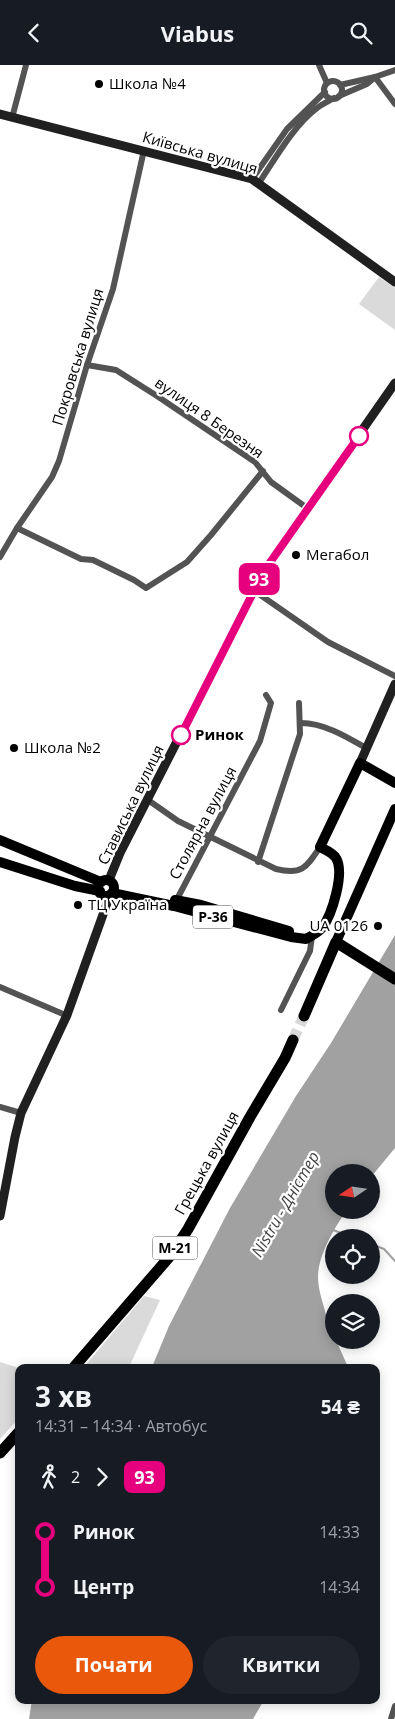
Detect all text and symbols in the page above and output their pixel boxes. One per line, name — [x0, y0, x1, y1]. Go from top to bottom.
text: Viabus — [161, 18, 234, 48]
icon: back — [20, 19, 48, 47]
icon: search — [347, 19, 375, 47]
place label: Школа №4 — [109, 73, 186, 93]
marker: Школа №4 — [93, 78, 105, 90]
street label: Київська вулиця — [140, 126, 260, 178]
street label: Покровська вулиця — [47, 286, 107, 428]
street label: вулиця 8 Березня — [151, 372, 268, 462]
unlabelled marker — [349, 426, 369, 446]
place label: Мегабол — [306, 544, 369, 564]
marker: Мегабол — [290, 549, 302, 561]
line badge: 93 — [236, 563, 282, 595]
text: 93 — [249, 567, 269, 591]
place label: Ринок — [195, 724, 244, 744]
marker: Ринок — [171, 725, 191, 745]
place label: Школа №2 — [24, 737, 101, 757]
street label: Стависька вулиця — [92, 741, 168, 868]
marker: Школа №2 — [8, 742, 20, 754]
street label: Столярна вулиця — [164, 763, 240, 883]
place label: ТЦ Україна — [88, 894, 167, 914]
marker: ТЦ Україна — [72, 899, 84, 911]
road number: Р-36 — [193, 905, 233, 929]
place label: UA 0126 — [309, 915, 368, 935]
marker: UA 0126 — [372, 920, 384, 932]
street label: Грецька вулиця — [169, 1107, 243, 1218]
water label: Nistru - Дністер — [246, 1147, 324, 1261]
north arrow — [325, 1164, 380, 1219]
map controls — [325, 1164, 380, 1349]
button: locate — [325, 1229, 380, 1284]
road number: М-21 — [152, 1237, 198, 1259]
button: layers — [325, 1294, 380, 1349]
text: 3 хв — [35, 1377, 92, 1415]
text: 54 ₴ — [321, 1394, 360, 1420]
text: 14:31 – 14:34 · Автобус — [35, 1415, 207, 1437]
icon: walk — [35, 1463, 63, 1491]
icon: forward — [88, 1463, 116, 1491]
text: 93 — [134, 1465, 155, 1489]
text: 2 — [71, 1466, 80, 1488]
text: Ринок — [73, 1519, 135, 1545]
text: 14:33 — [319, 1521, 360, 1543]
text: Центр — [73, 1574, 134, 1600]
text: 14:34 — [319, 1576, 360, 1598]
button: Почати — [35, 1636, 193, 1694]
button: Квитки — [203, 1636, 360, 1694]

